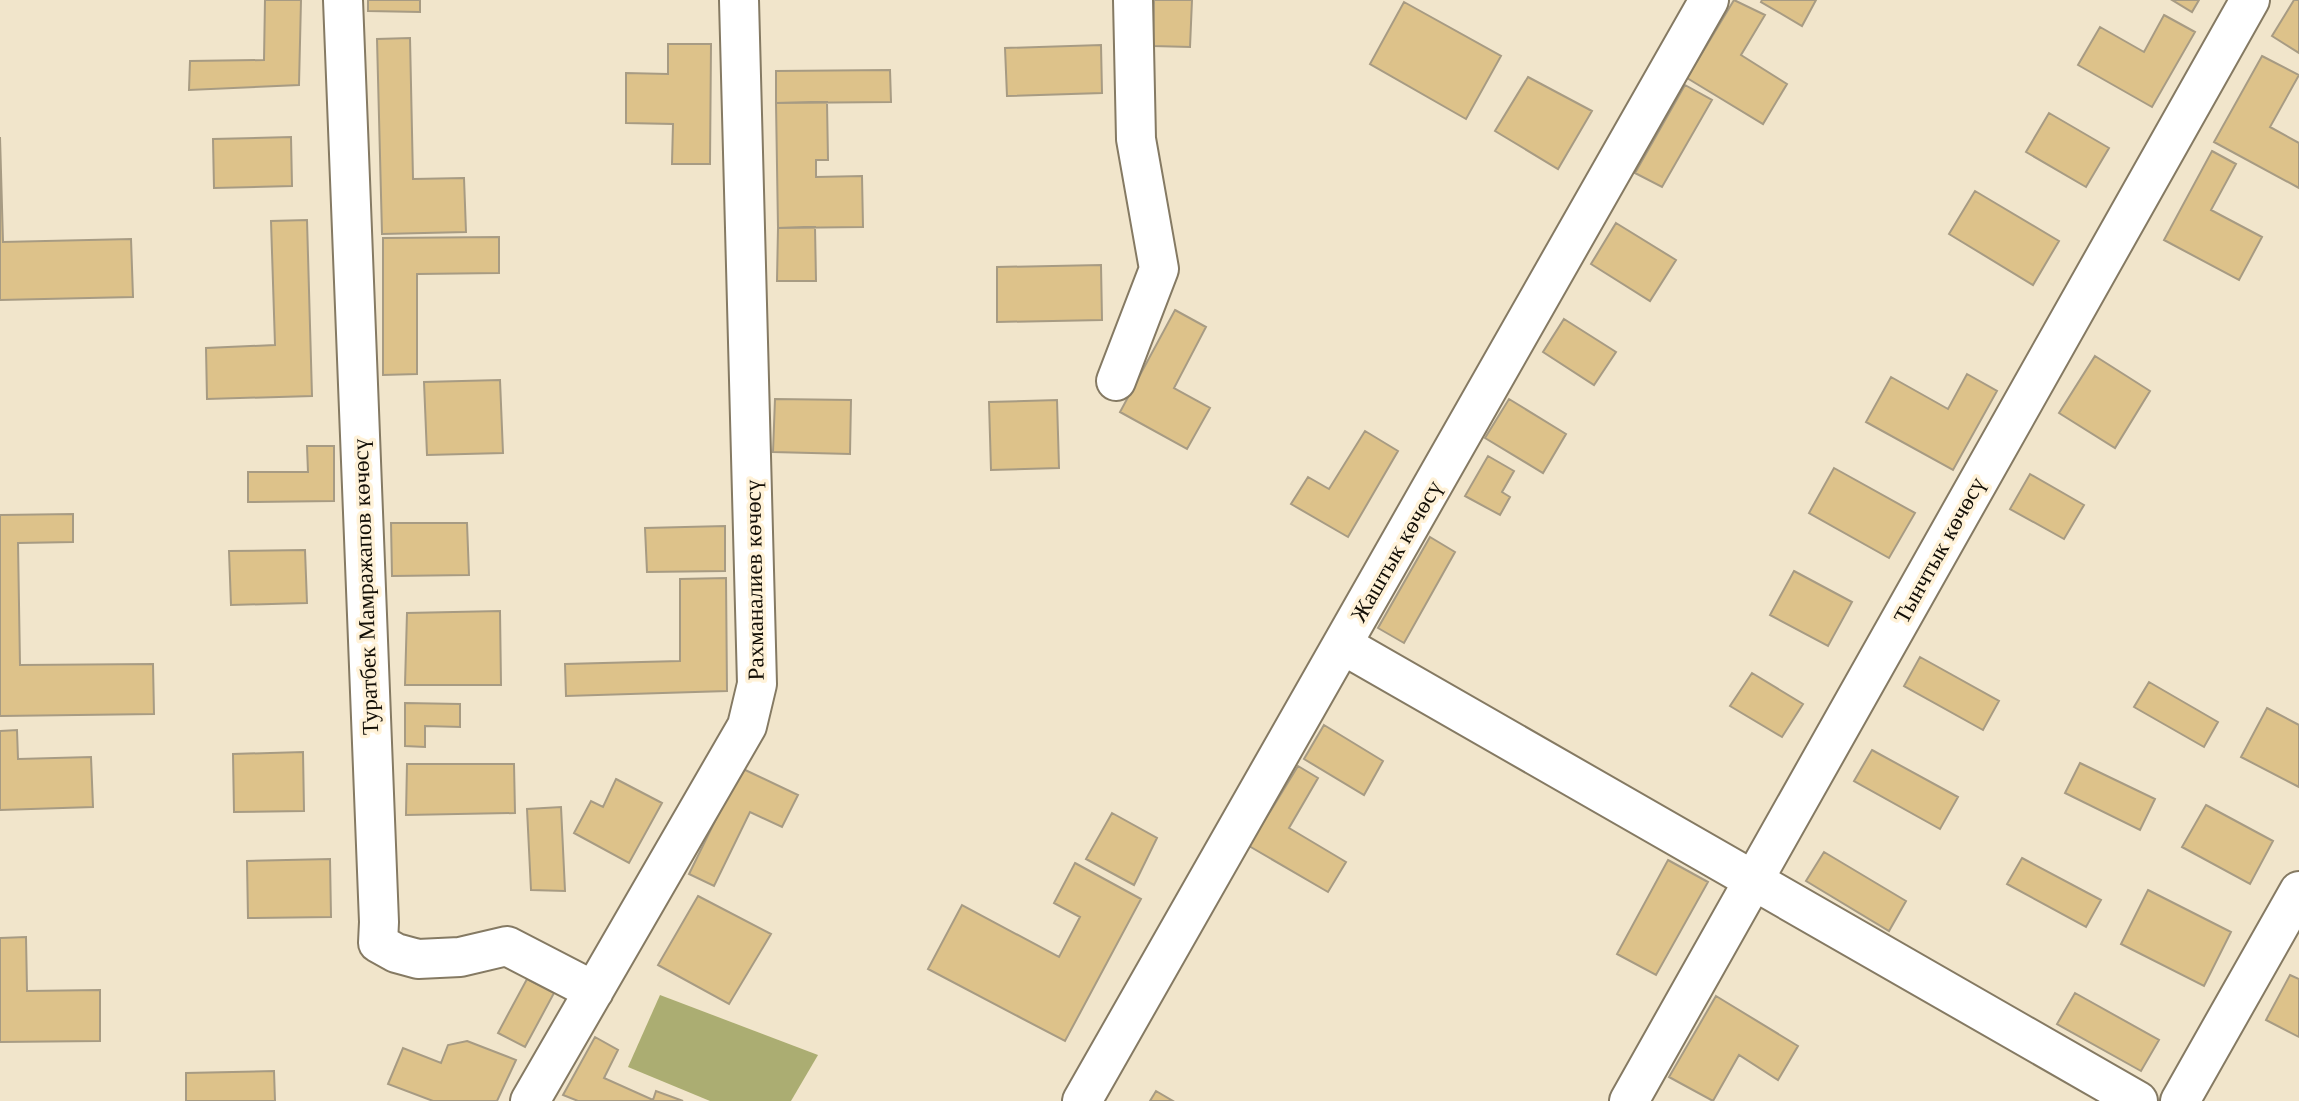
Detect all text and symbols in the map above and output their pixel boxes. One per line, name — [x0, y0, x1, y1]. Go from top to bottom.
street label: Туратбек Мамражапов көчөсү — [346, 438, 384, 736]
street label: Тынчтык көчөсү — [1887, 472, 1991, 628]
street label: Жаштык көчөсү — [1344, 475, 1448, 627]
street label: Рахманалиев көчөсү — [738, 479, 770, 681]

